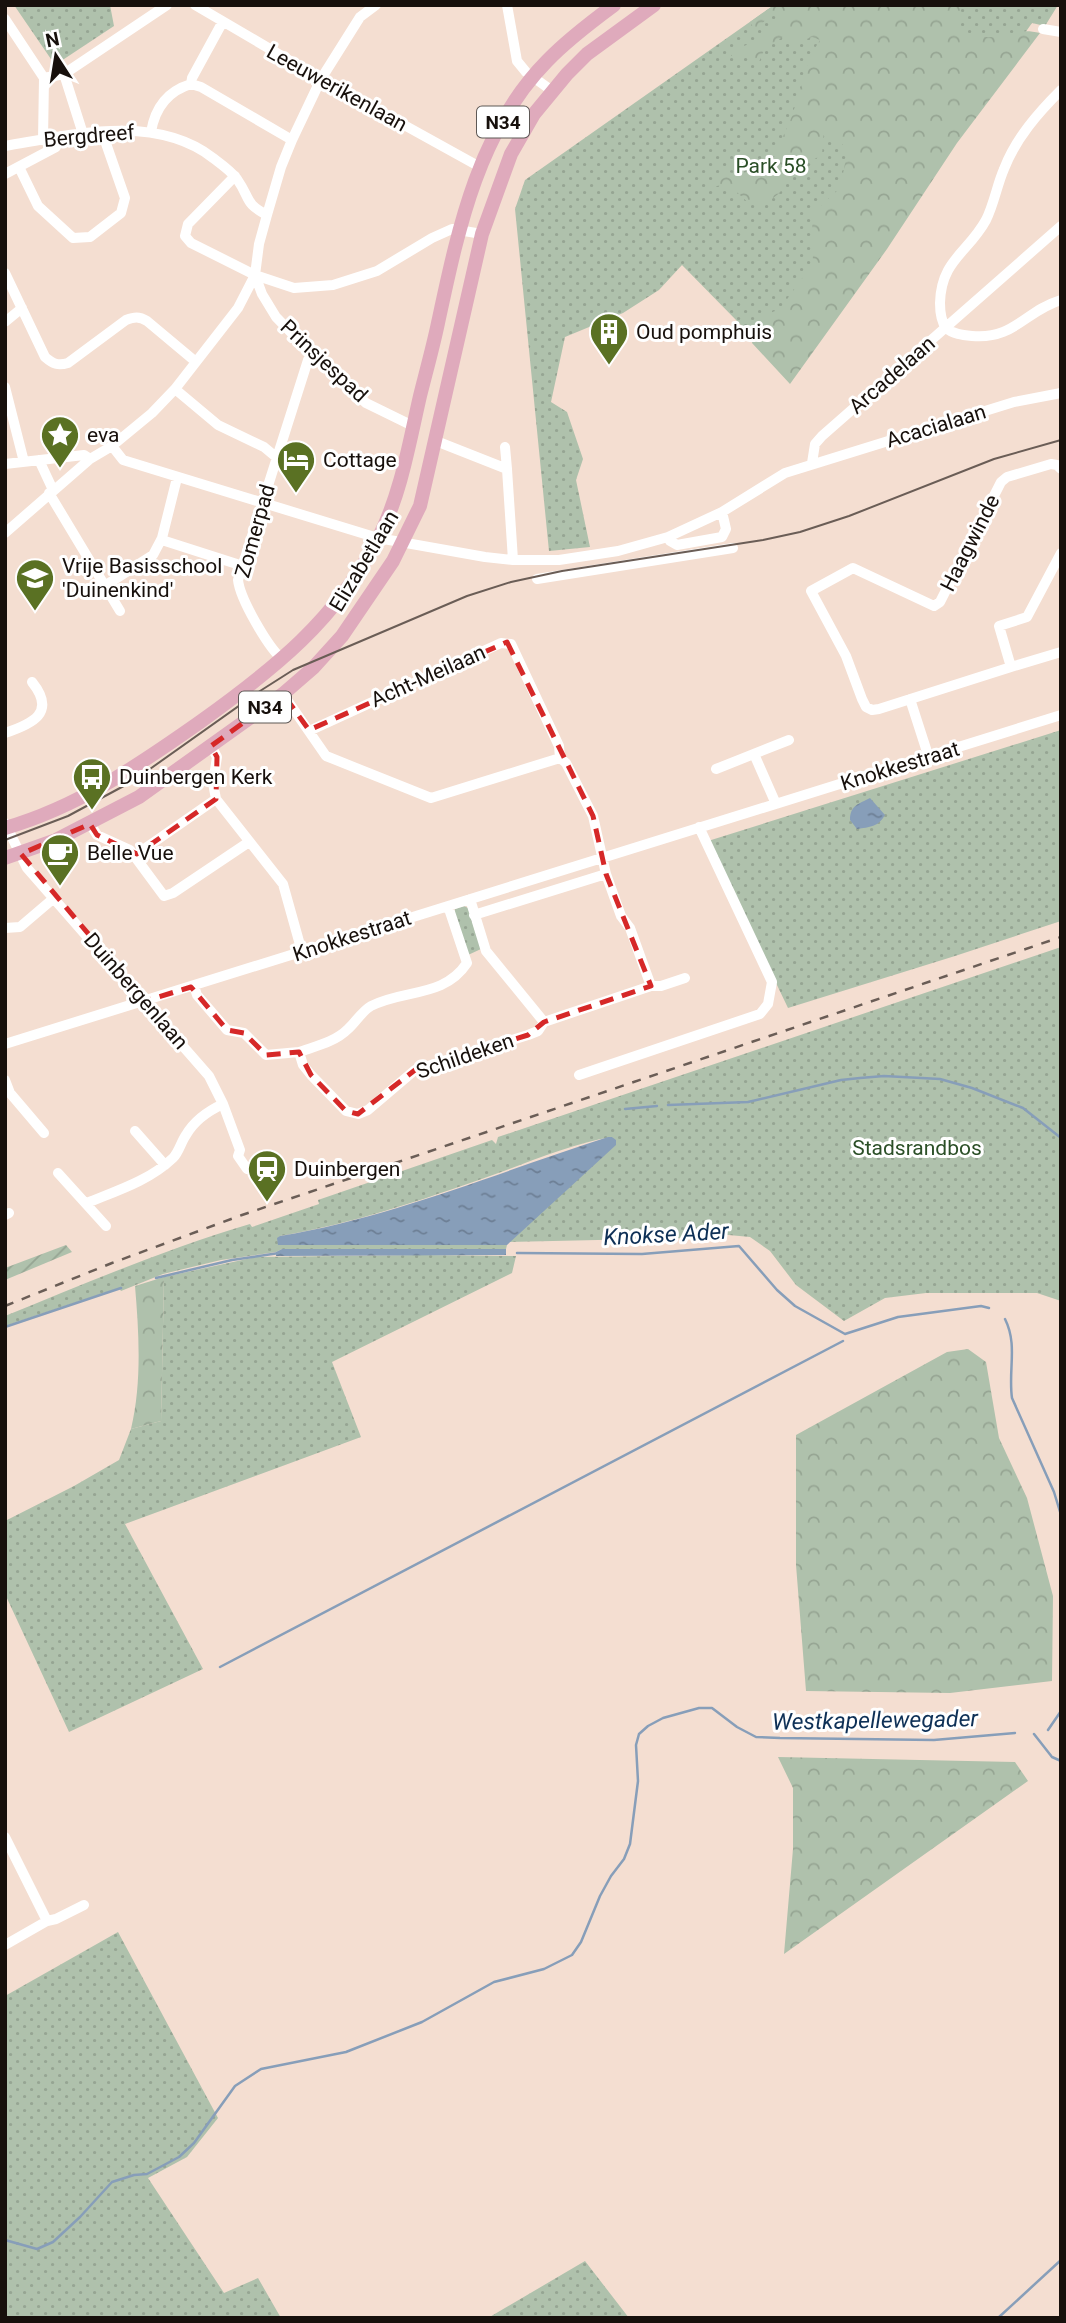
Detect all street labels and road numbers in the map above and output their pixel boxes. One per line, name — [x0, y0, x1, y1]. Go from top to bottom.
street label: Leeuwerikenlaan — [263, 39, 411, 137]
road number: N34 — [477, 106, 529, 138]
street label: Bergdreef — [42, 120, 136, 152]
street label: Prinsjespad — [276, 315, 372, 407]
street label: Arcadelaan — [844, 331, 940, 419]
street label: Acacialaan — [883, 399, 989, 453]
street label: Zomerpad — [230, 482, 280, 580]
street label: Haagwinde — [935, 491, 1005, 595]
street label: Elizabetlaan — [325, 506, 403, 616]
street label: Acht-Meilaan — [367, 640, 489, 712]
road number: N34 — [239, 692, 291, 722]
street label: Knokkestraat — [838, 737, 962, 795]
street label: Knokkestraat — [290, 906, 414, 966]
street label: Duinbergenlaan — [79, 928, 193, 1054]
street label: Schildeken — [413, 1028, 517, 1084]

